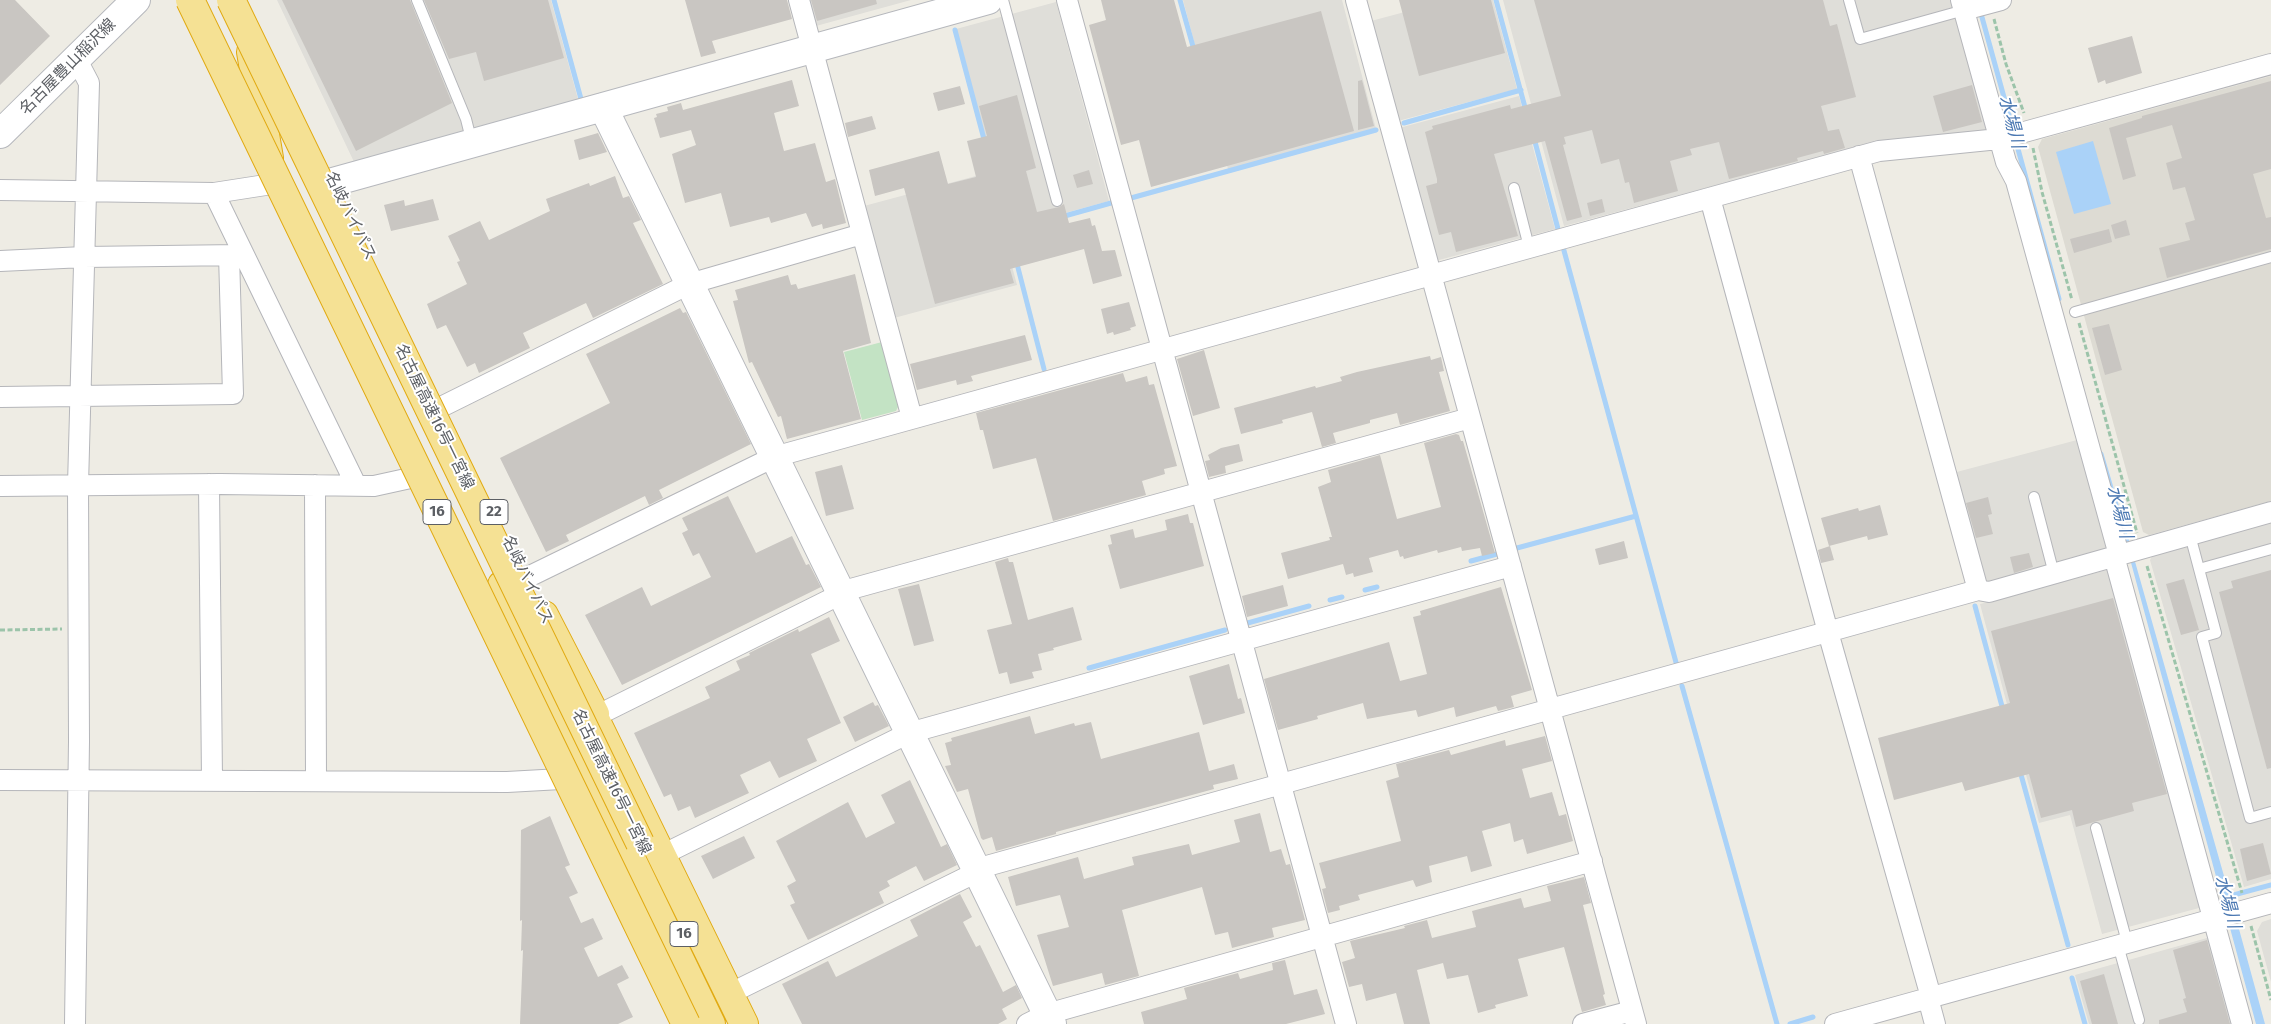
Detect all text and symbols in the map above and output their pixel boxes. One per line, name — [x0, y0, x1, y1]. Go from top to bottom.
street label: 名古屋豊山稲沢線 — [16, 15, 120, 119]
water label: 水場川 — [1994, 93, 2028, 151]
street label: 名岐バイパス — [320, 169, 380, 263]
street label: 名古屋高速16号一宮線 — [390, 341, 478, 493]
water label: 水場川 — [2102, 483, 2136, 541]
road number: 16 — [423, 500, 451, 524]
road number: 22 — [480, 500, 508, 524]
street label: 名岐バイパス — [497, 533, 557, 627]
street label: 名古屋高速16号一宮線 — [567, 706, 655, 858]
water label: 水場川 — [2210, 873, 2244, 931]
road number: 16 — [670, 922, 698, 946]

